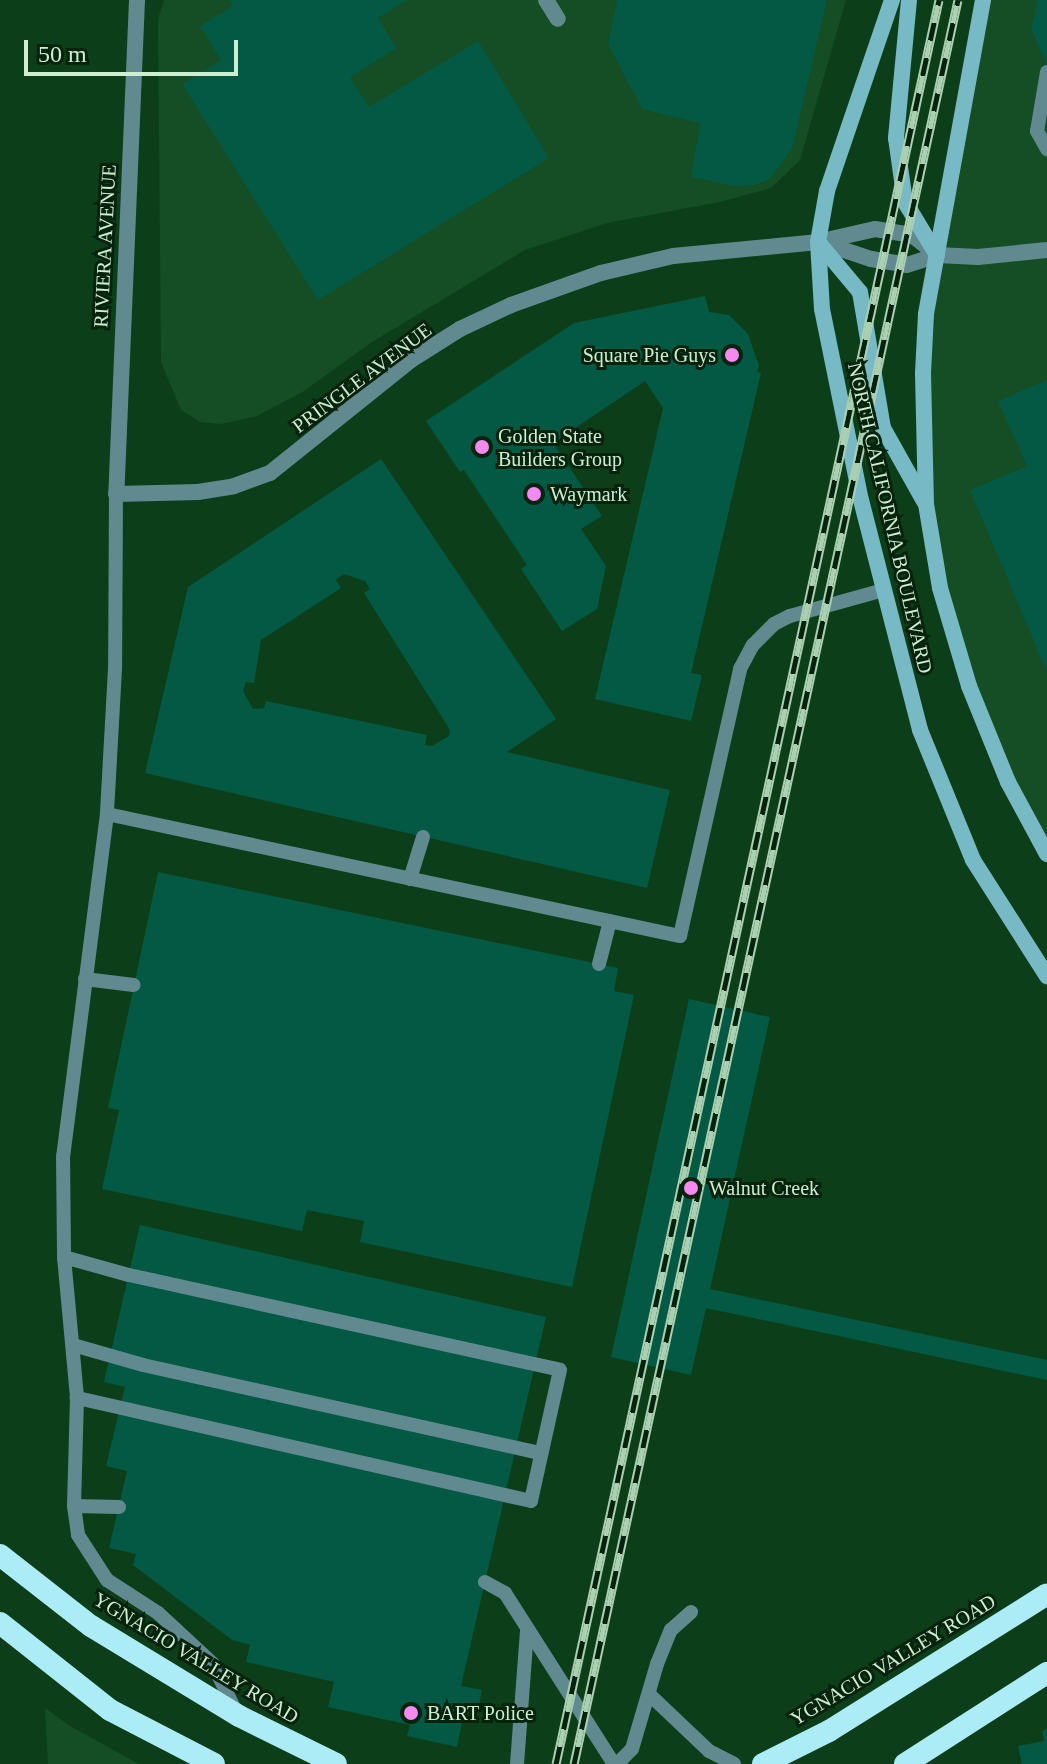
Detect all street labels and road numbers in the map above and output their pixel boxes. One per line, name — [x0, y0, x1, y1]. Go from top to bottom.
street label: RIVIERA AVENUE — [89, 163, 121, 329]
street label: PRINGLE AVENUE — [287, 318, 437, 438]
street label: NORTH CALIFORNIA BOULEVARD — [842, 360, 938, 676]
street label: YGNACIO VALLEY ROAD — [89, 1587, 303, 1729]
street label: YGNACIO VALLEY ROAD — [786, 1589, 1000, 1731]

